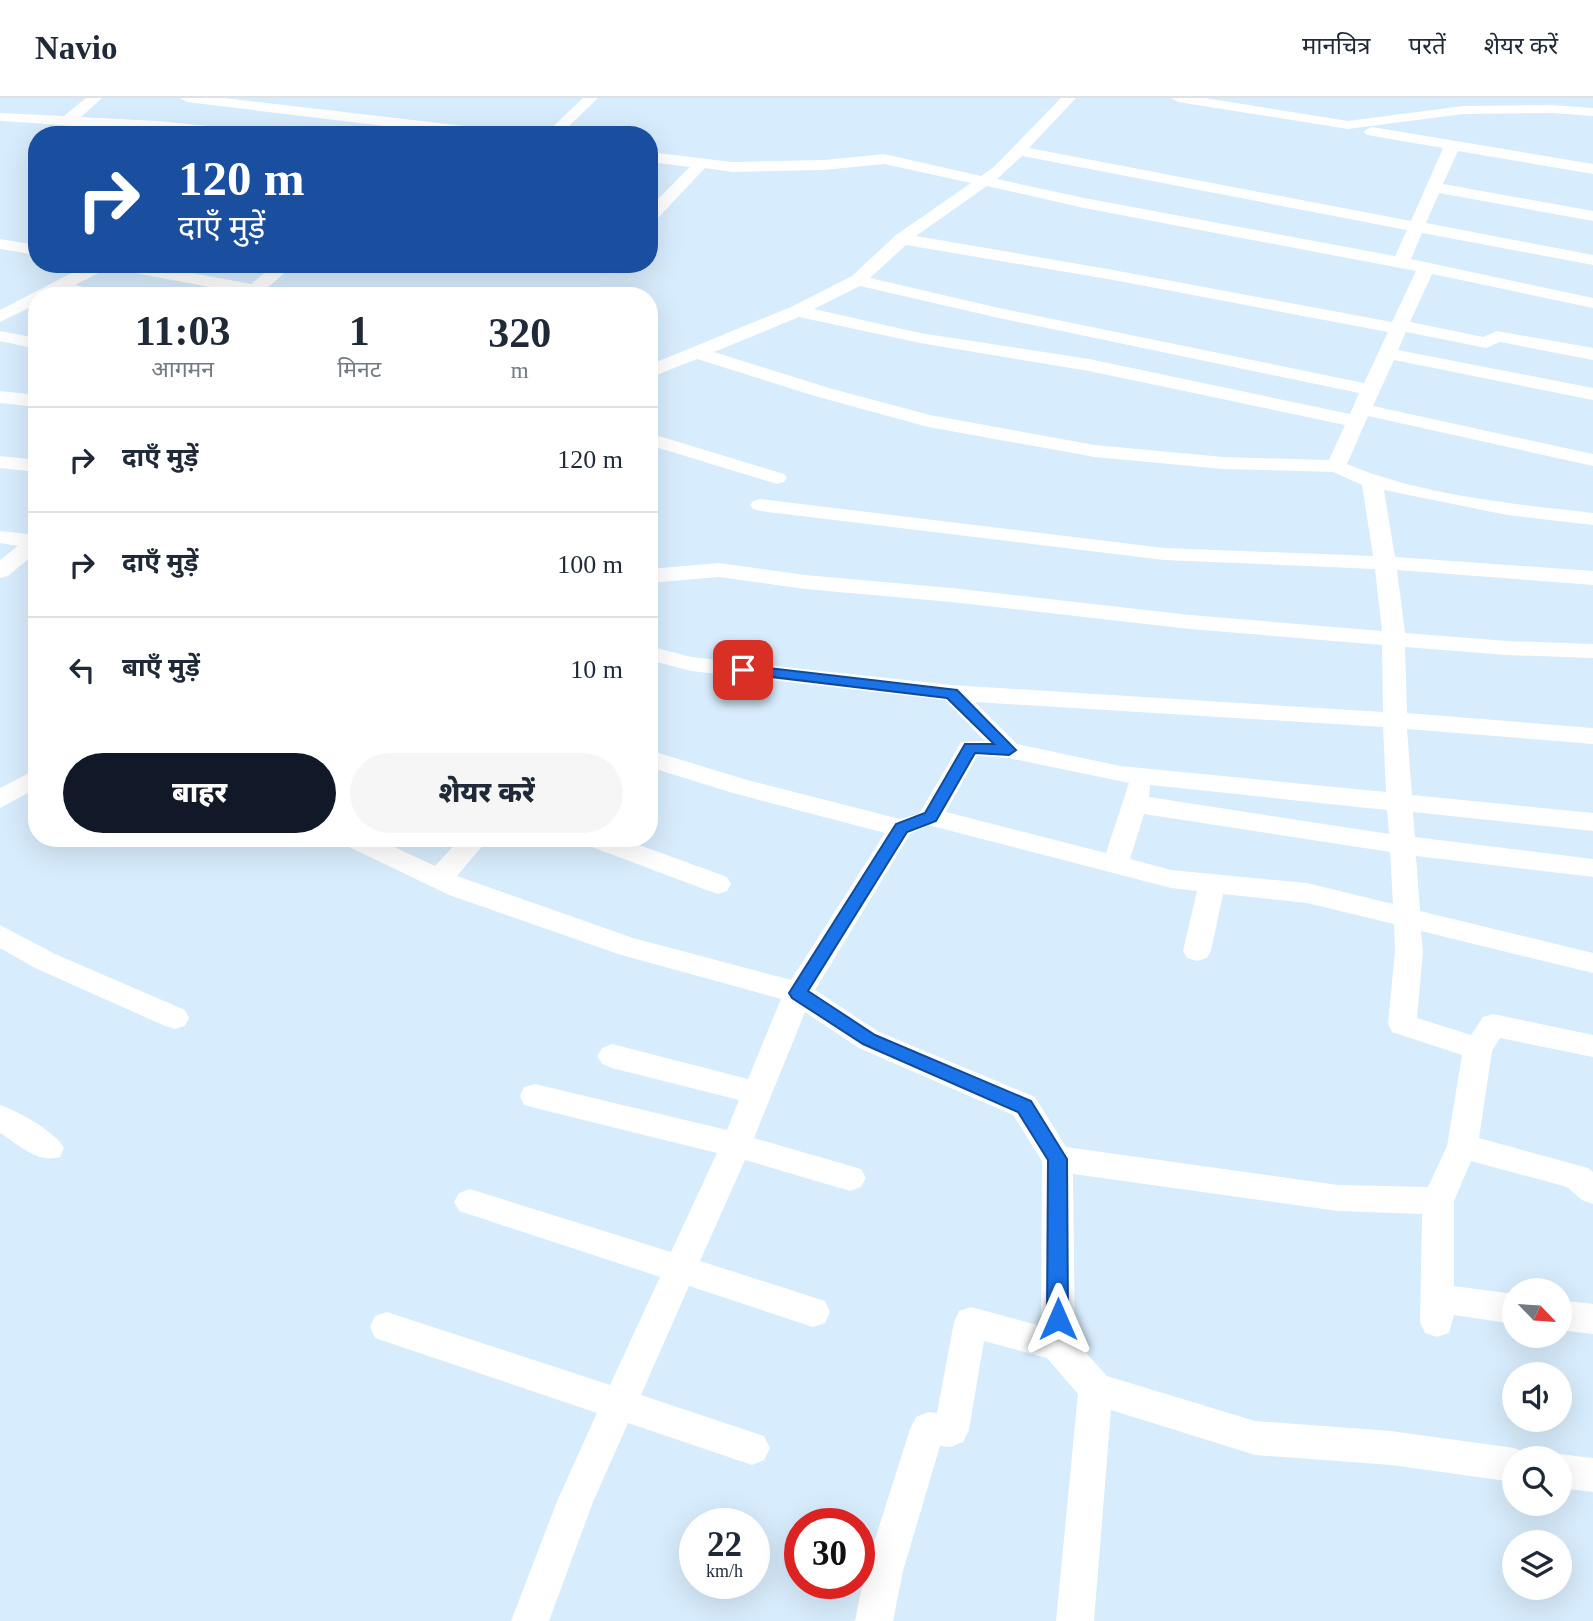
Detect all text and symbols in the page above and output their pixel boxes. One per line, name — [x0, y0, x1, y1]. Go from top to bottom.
text: Navio — [35, 30, 118, 66]
text: मानचित्र — [1302, 33, 1371, 59]
text: परतें — [1409, 33, 1446, 59]
text: शेयर करें — [1484, 33, 1558, 59]
text: 120 m — [178, 151, 305, 206]
icon: right — [63, 154, 154, 245]
text: दाएँ मुड़ें — [178, 209, 265, 245]
text: 11:03 — [135, 308, 230, 354]
text: 1 — [349, 308, 370, 354]
text: 320 — [488, 310, 551, 356]
text: आगमन — [151, 357, 214, 382]
text: मिनट — [337, 357, 381, 382]
text: m — [511, 358, 529, 383]
icon: right — [63, 441, 101, 479]
text: दाएँ मुड़ें — [122, 443, 198, 472]
text: 120 m — [557, 445, 623, 474]
icon: right — [63, 546, 101, 584]
text: दाएँ मुड़ें — [122, 548, 198, 577]
text: 100 m — [557, 550, 623, 579]
pin — [713, 640, 773, 700]
icon: left — [63, 651, 101, 689]
icon: arrive — [724, 651, 762, 689]
text: बाएँ मुड़ें — [122, 653, 200, 682]
text: 10 m — [570, 655, 623, 684]
button: बाहर — [63, 753, 336, 833]
button: शेयर करें — [350, 753, 623, 833]
north arrow — [1502, 1278, 1572, 1348]
map controls — [1502, 1278, 1572, 1600]
position arrow — [1021, 1282, 1095, 1356]
button: sound — [1502, 1362, 1572, 1432]
button: search — [1502, 1446, 1572, 1516]
speed limit sign: 30 — [784, 1508, 875, 1599]
text: 22 — [707, 1525, 742, 1564]
button: layers — [1502, 1530, 1572, 1600]
text: km/h — [706, 1561, 743, 1581]

